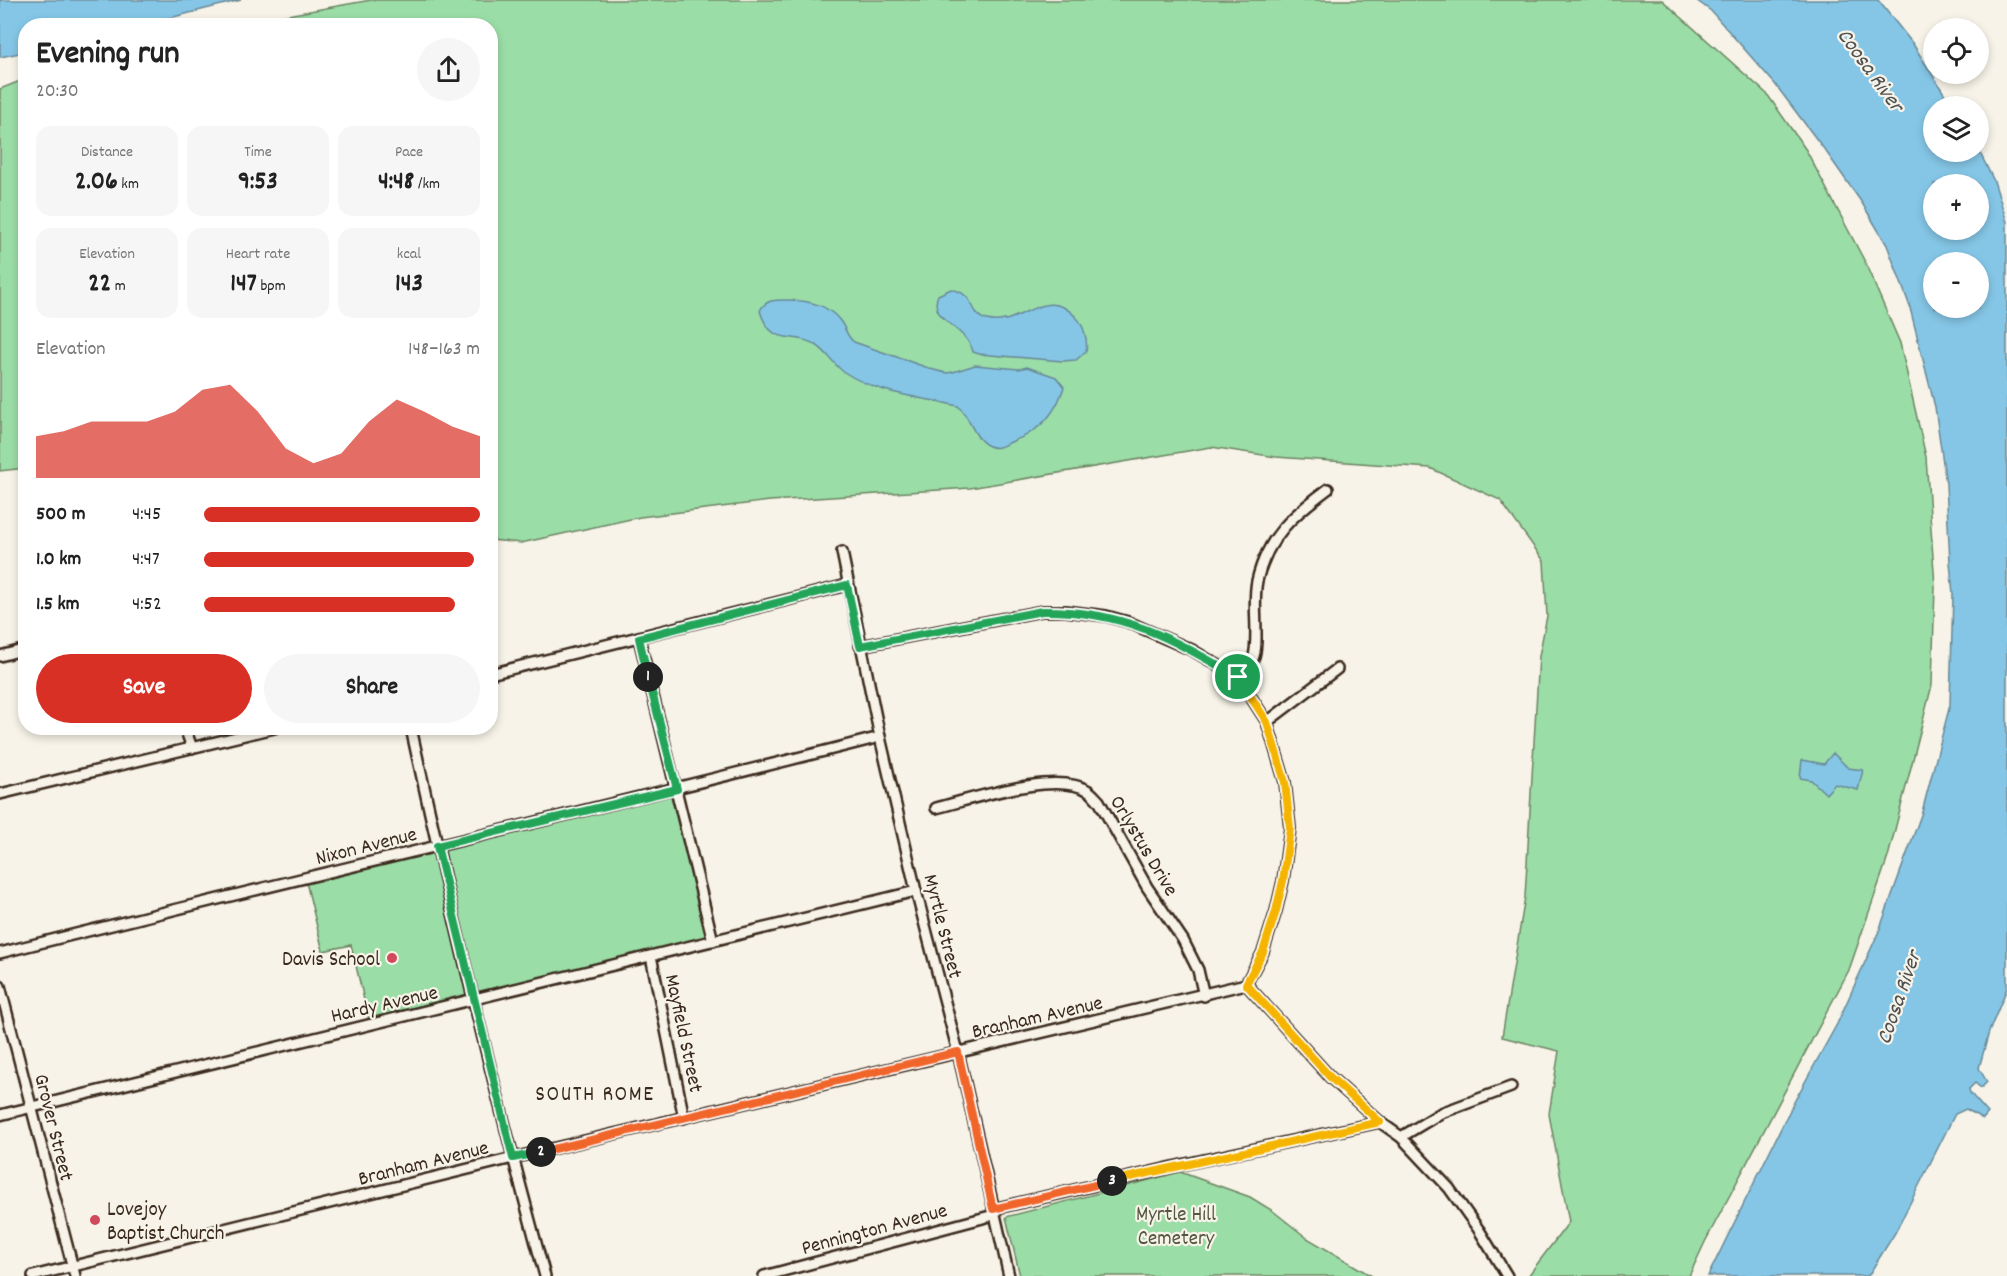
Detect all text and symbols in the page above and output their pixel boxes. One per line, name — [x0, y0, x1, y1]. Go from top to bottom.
map controls — [1923, 18, 1989, 318]
button: locate — [1923, 18, 1989, 84]
water label: Coosa River — [1828, 23, 1912, 122]
text: Evening run — [36, 32, 180, 79]
button: share — [417, 38, 480, 101]
text: 20:30 — [36, 78, 79, 106]
button: layers — [1923, 96, 1989, 162]
text: Distance — [81, 141, 133, 164]
text: Time — [244, 141, 272, 164]
text: Pace — [395, 141, 423, 164]
text: 2.06 — [75, 164, 118, 201]
text: 9:53 — [238, 164, 278, 201]
text: 4:48 — [378, 164, 414, 201]
text: km — [118, 173, 139, 196]
text: /km — [414, 173, 440, 196]
button: + — [1923, 174, 1989, 240]
text: Elevation — [79, 243, 135, 266]
text: Heart rate — [226, 243, 290, 266]
text: kcal — [397, 243, 421, 266]
button: − — [1923, 252, 1989, 318]
text: 22 — [88, 266, 111, 303]
text: 147 — [230, 266, 257, 303]
text: 143 — [395, 266, 423, 303]
text: m — [111, 275, 126, 298]
text: bpm — [257, 275, 286, 298]
text: Elevation — [36, 336, 106, 364]
text: 148–163 m — [408, 336, 480, 364]
text: 500 m — [36, 501, 85, 529]
text: 4:45 — [132, 501, 161, 529]
text: 1.0 km — [36, 546, 81, 574]
text: 4:47 — [132, 546, 160, 574]
text: 1.5 km — [36, 591, 79, 619]
text: 4:52 — [132, 591, 162, 619]
pin — [1212, 651, 1263, 702]
button: Save — [36, 654, 252, 723]
button: Share — [264, 654, 480, 723]
icon: arrive — [1221, 660, 1254, 693]
pin: 1 — [633, 662, 663, 692]
text: 1 — [646, 665, 650, 688]
street label: Orlystus Drive — [1100, 790, 1184, 903]
street label: Nixon Avenue — [313, 821, 420, 875]
street label: Myrtle Street — [914, 871, 969, 982]
water label: Coosa River — [1870, 945, 1932, 1049]
place label: Davis School — [282, 946, 380, 976]
marker: Davis School — [385, 951, 399, 965]
street label: Mayfield Street — [655, 972, 709, 1096]
street label: Hardy Avenue — [328, 979, 441, 1033]
street label: Branham Avenue — [969, 989, 1106, 1049]
street label: Grover Street — [24, 1071, 80, 1185]
district label: SOUTH ROME — [535, 1080, 655, 1111]
street label: Branham Avenue — [355, 1134, 492, 1196]
pin: 2 — [526, 1137, 556, 1167]
text: 2 — [538, 1140, 545, 1163]
pin: 3 — [1097, 1166, 1127, 1196]
text: 3 — [1108, 1169, 1116, 1192]
place label: Lovejoy Baptist Church — [107, 1196, 224, 1250]
street label: Pennington Avenue — [798, 1197, 951, 1265]
park label: Myrtle Hill Cemetery — [1136, 1201, 1216, 1255]
marker: Lovejoy Baptist Church — [88, 1213, 102, 1227]

